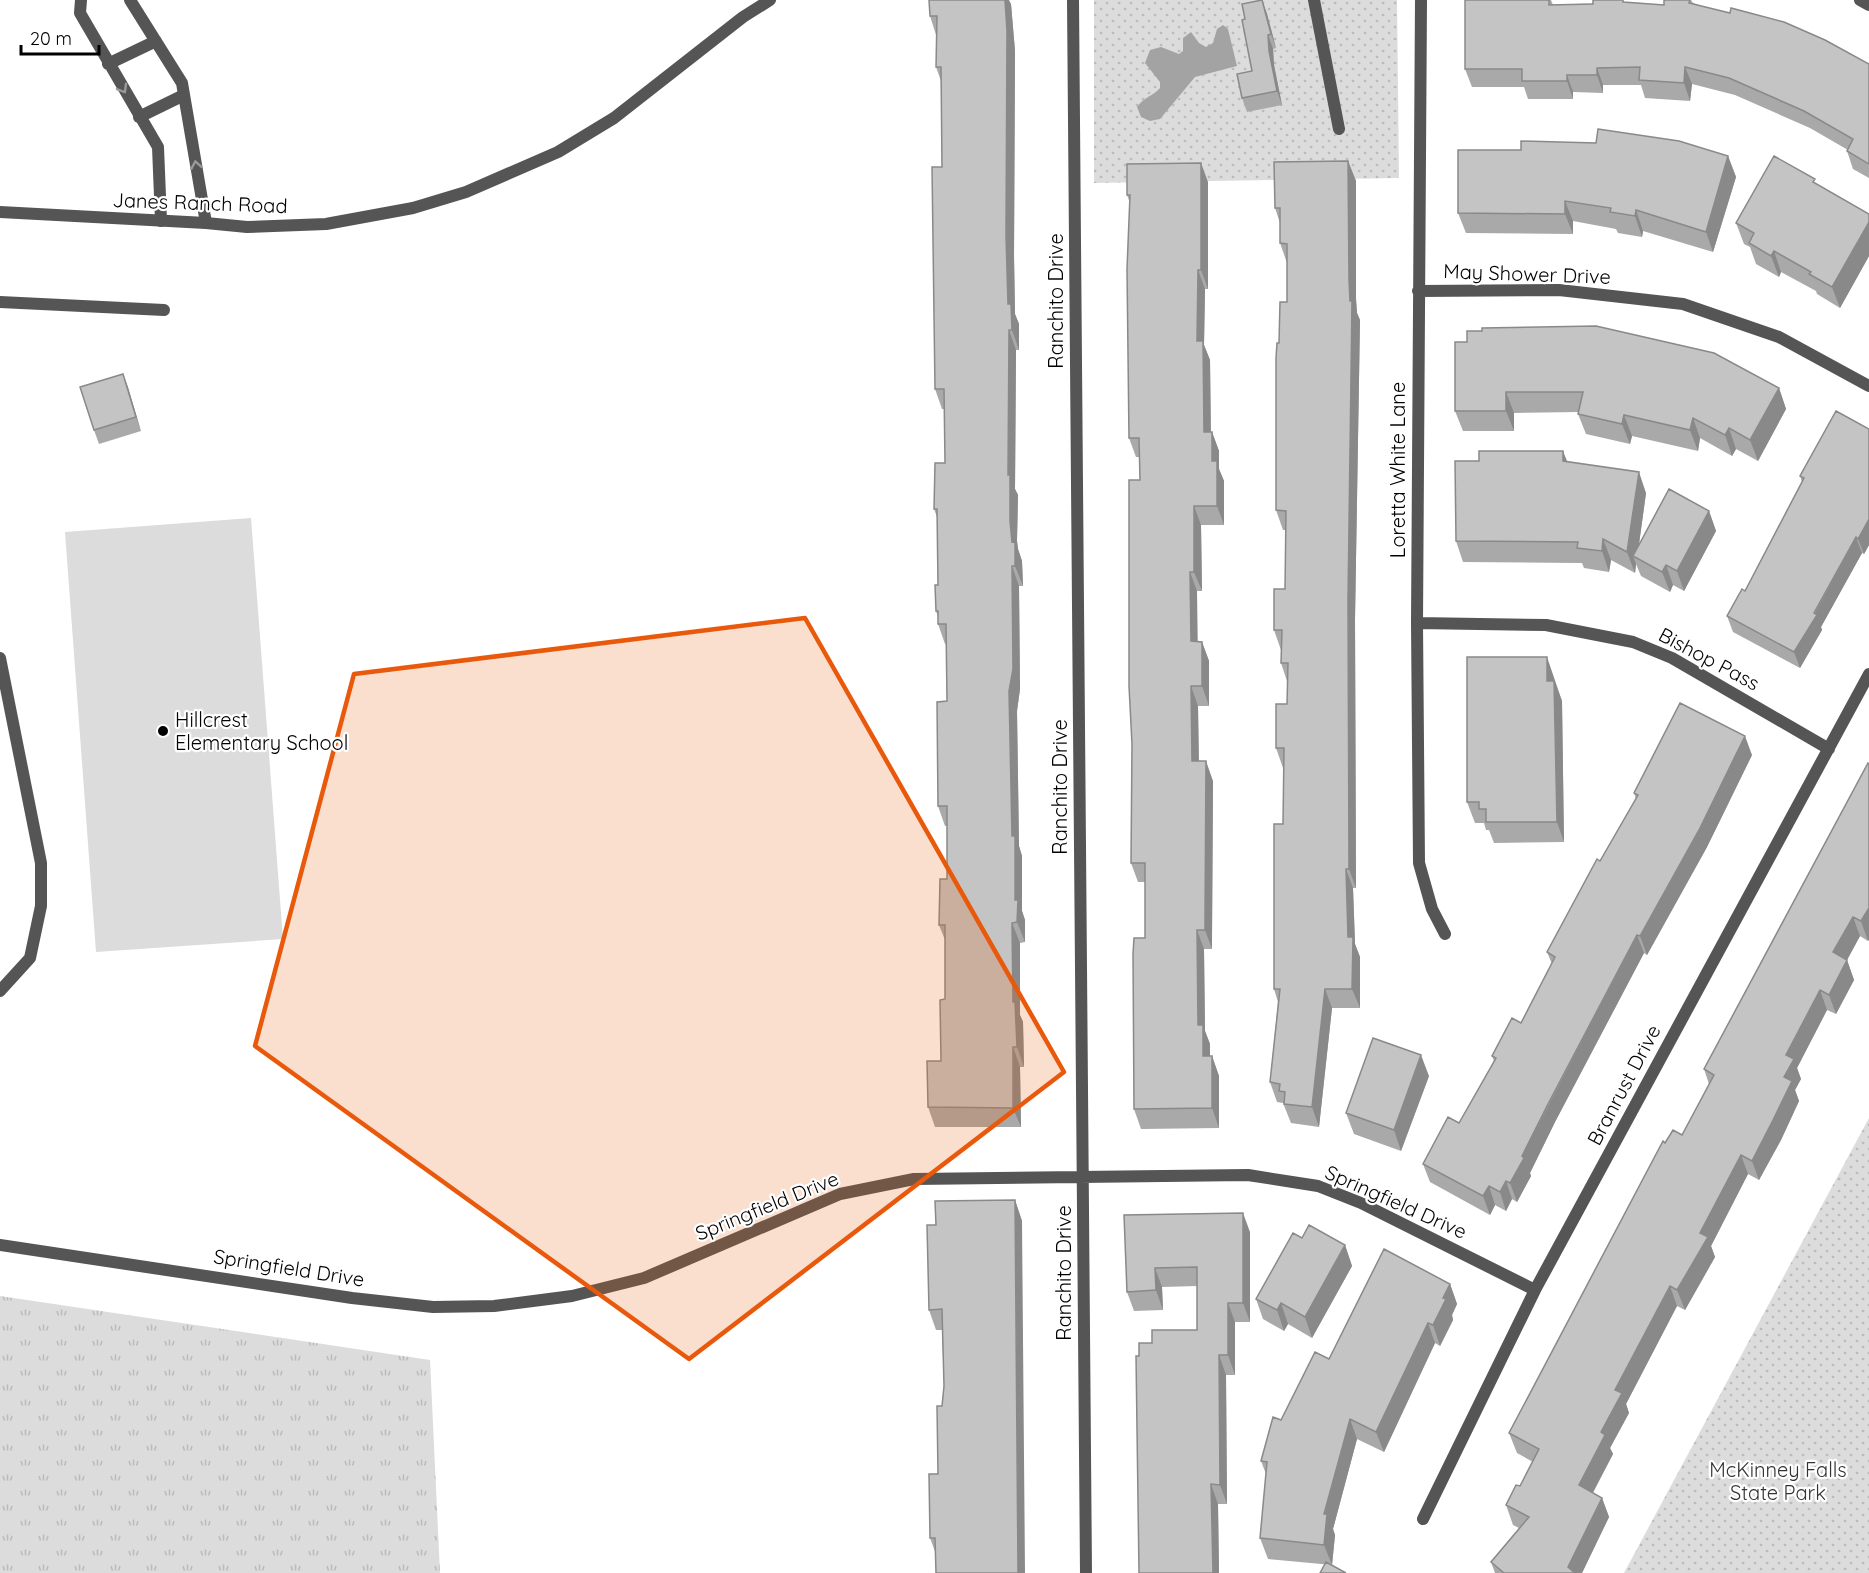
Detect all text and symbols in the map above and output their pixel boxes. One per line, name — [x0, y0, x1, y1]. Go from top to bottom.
scale bar — [21, 18, 99, 56]
text: 20 m — [30, 27, 72, 50]
one-way arrow — [115, 83, 127, 93]
one-way arrow — [190, 160, 203, 170]
street label: Janes Ranch Road — [112, 187, 288, 218]
street label: Ranchito Drive — [1043, 233, 1068, 369]
street label: May Shower Drive — [1443, 258, 1611, 289]
street label: Loretta White Lane — [1385, 382, 1410, 558]
street label: Bishop Pass — [1655, 622, 1764, 696]
place label: Hillcrest Elementary School — [175, 707, 348, 755]
street label: Ranchito Drive — [1047, 719, 1072, 855]
marker: Hillcrest Elementary School — [156, 724, 170, 738]
street label: Branrust Drive — [1581, 1020, 1666, 1149]
street label: Springfield Drive — [1322, 1159, 1471, 1244]
street label: Springfield Drive — [692, 1165, 842, 1246]
street label: Ranchito Drive — [1051, 1205, 1076, 1341]
street label: Springfield Drive — [212, 1243, 366, 1292]
park label: McKinney Falls State Park — [1709, 1457, 1847, 1505]

